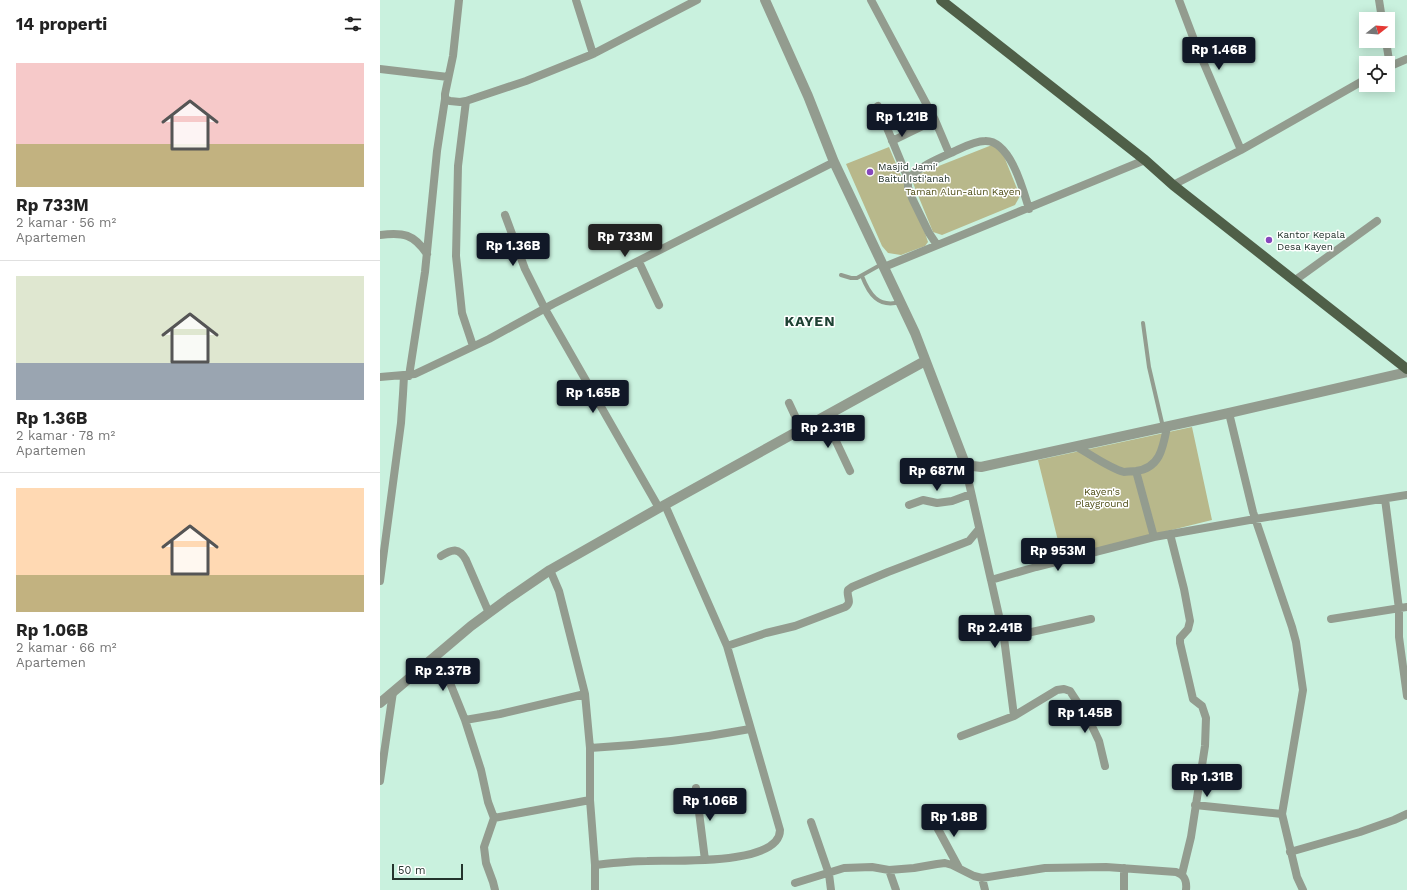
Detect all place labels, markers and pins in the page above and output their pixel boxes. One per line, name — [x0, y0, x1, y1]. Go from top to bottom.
pin: Rp 1.46B — [1178, 37, 1260, 71]
pin: Rp 1.21B — [861, 104, 943, 138]
place label: Masjid Jami' Baitul Isti'anah — [878, 161, 950, 184]
marker: Masjid Jami' Baitul Isti'anah — [865, 167, 875, 177]
pin: Rp 733M — [588, 224, 662, 258]
place label: Kantor Kepala Desa Kayen — [1277, 229, 1346, 252]
pin: Rp 1.36B — [472, 233, 554, 267]
marker: Kantor Kepala Desa Kayen — [1264, 235, 1274, 245]
pin: Rp 1.65B — [552, 380, 634, 414]
pin: Rp 2.31B — [787, 415, 869, 449]
pin: Rp 687M — [900, 458, 974, 492]
pin: Rp 953M — [1021, 538, 1095, 572]
pin: Rp 2.41B — [954, 615, 1036, 649]
pin: Rp 2.37B — [402, 658, 484, 692]
pin: Rp 1.45B — [1044, 700, 1126, 734]
pin: Rp 1.31B — [1166, 764, 1248, 798]
pin: Rp 1.06B — [669, 788, 751, 822]
pin: Rp 1.8B — [917, 804, 991, 838]

